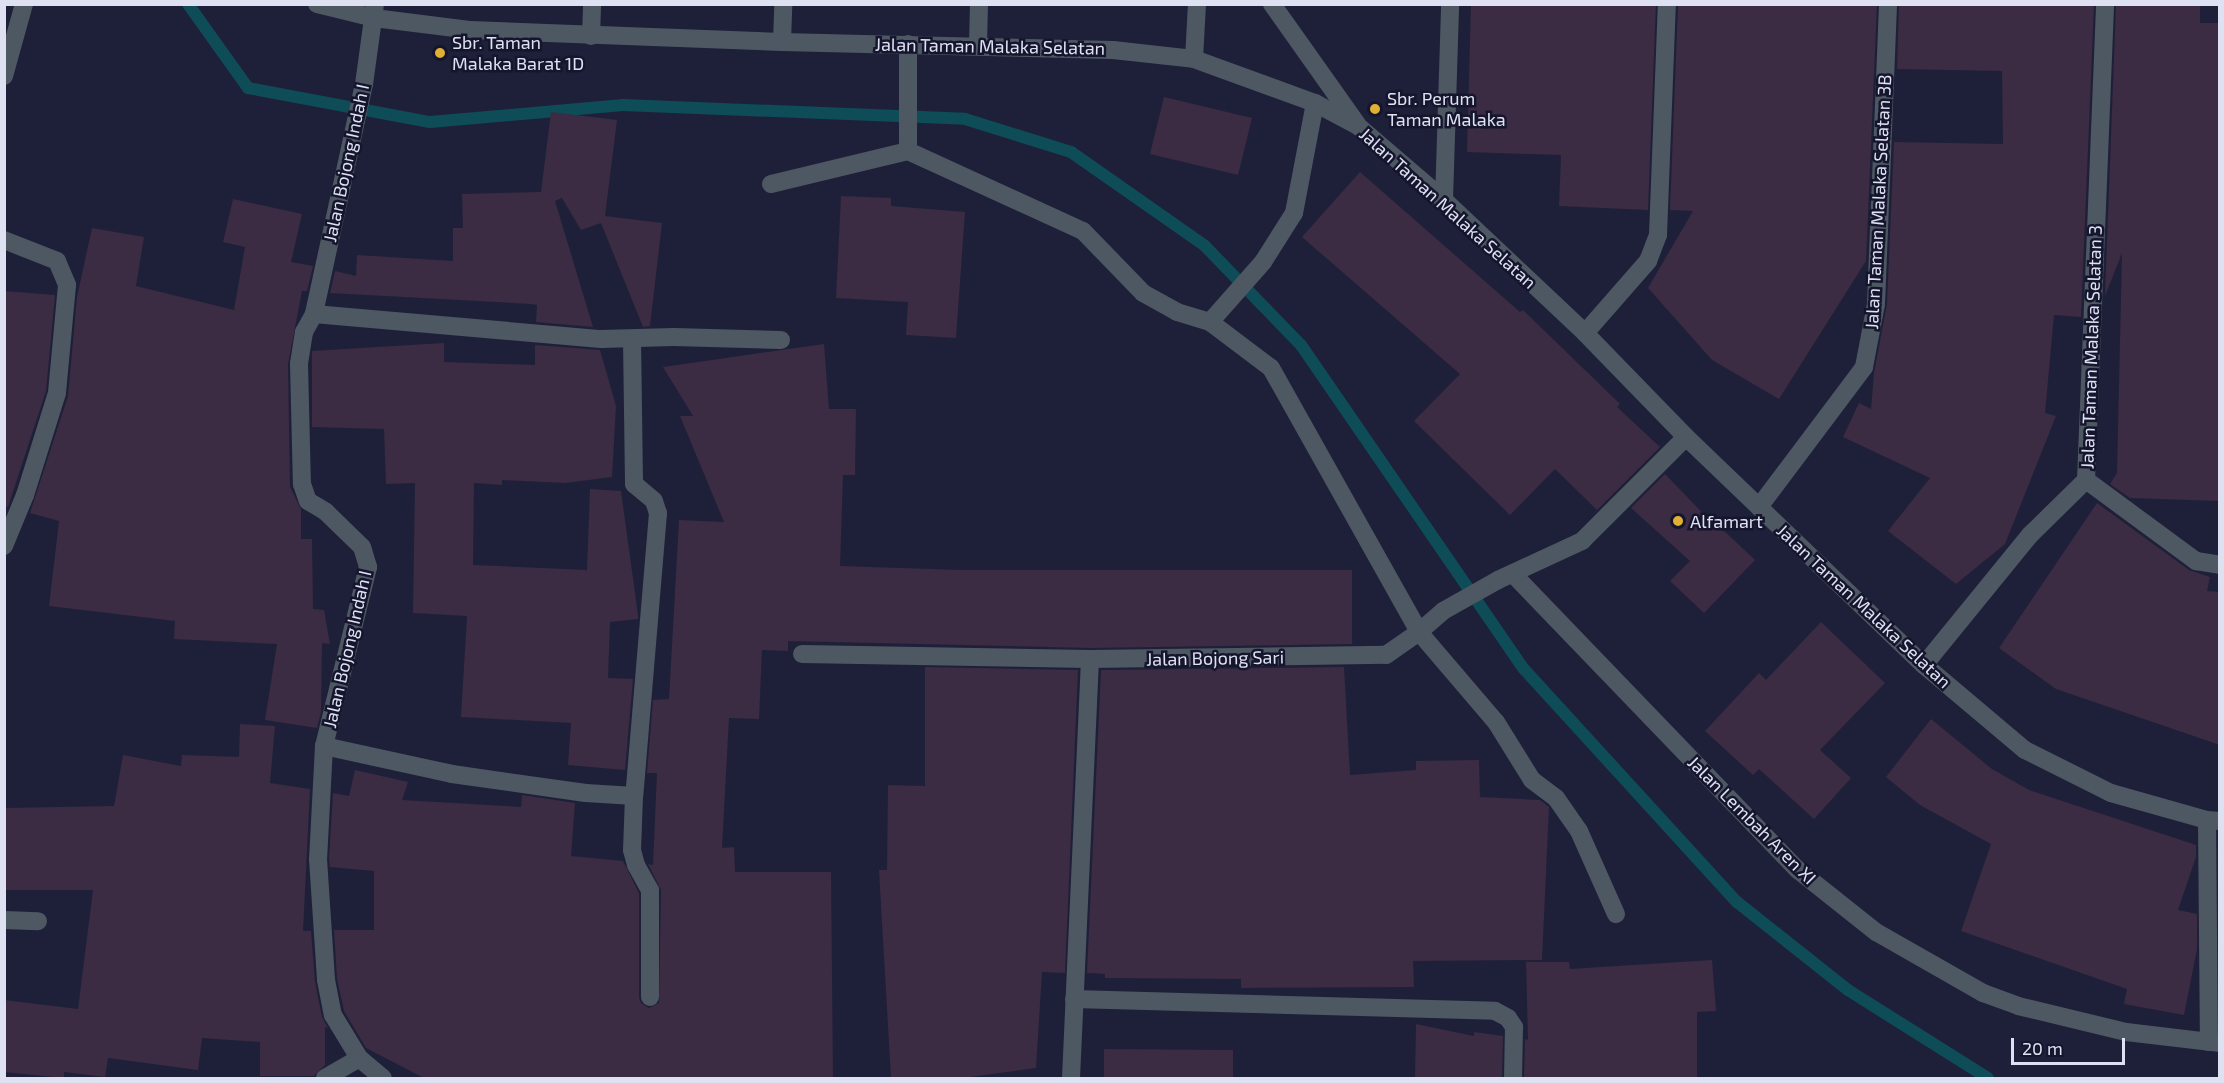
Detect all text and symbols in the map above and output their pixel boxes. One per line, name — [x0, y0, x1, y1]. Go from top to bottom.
place label: Sbr. Taman Malaka Barat 1D — [452, 32, 584, 74]
street label: Jalan Taman Malaka Selatan — [875, 33, 1105, 59]
marker: Sbr. Taman Malaka Barat 1D — [433, 46, 447, 60]
street label: Jalan Taman Malaka Selatan 3B — [1861, 74, 1895, 330]
street label: Jalan Bojong Indah I — [319, 82, 373, 244]
place label: Sbr. Perum Taman Malaka — [1387, 88, 1506, 130]
marker: Sbr. Perum Taman Malaka — [1368, 102, 1382, 116]
street label: Jalan Taman Malaka Selatan — [1355, 123, 1541, 293]
street label: Jalan Taman Malaka Selatan 3 — [2076, 224, 2106, 470]
place label: Alfamart — [1690, 510, 1763, 532]
marker: Alfamart — [1671, 514, 1685, 528]
street label: Jalan Taman Malaka Selatan — [1772, 519, 1956, 693]
street label: Jalan Bojong Indah I — [318, 568, 376, 730]
street label: Jalan Bojong Sari — [1146, 646, 1284, 670]
street label: Jalan Lembah Aren XI — [1683, 751, 1821, 889]
scale bar — [2014, 1026, 2128, 1064]
text: 20 m — [2022, 1037, 2063, 1059]

